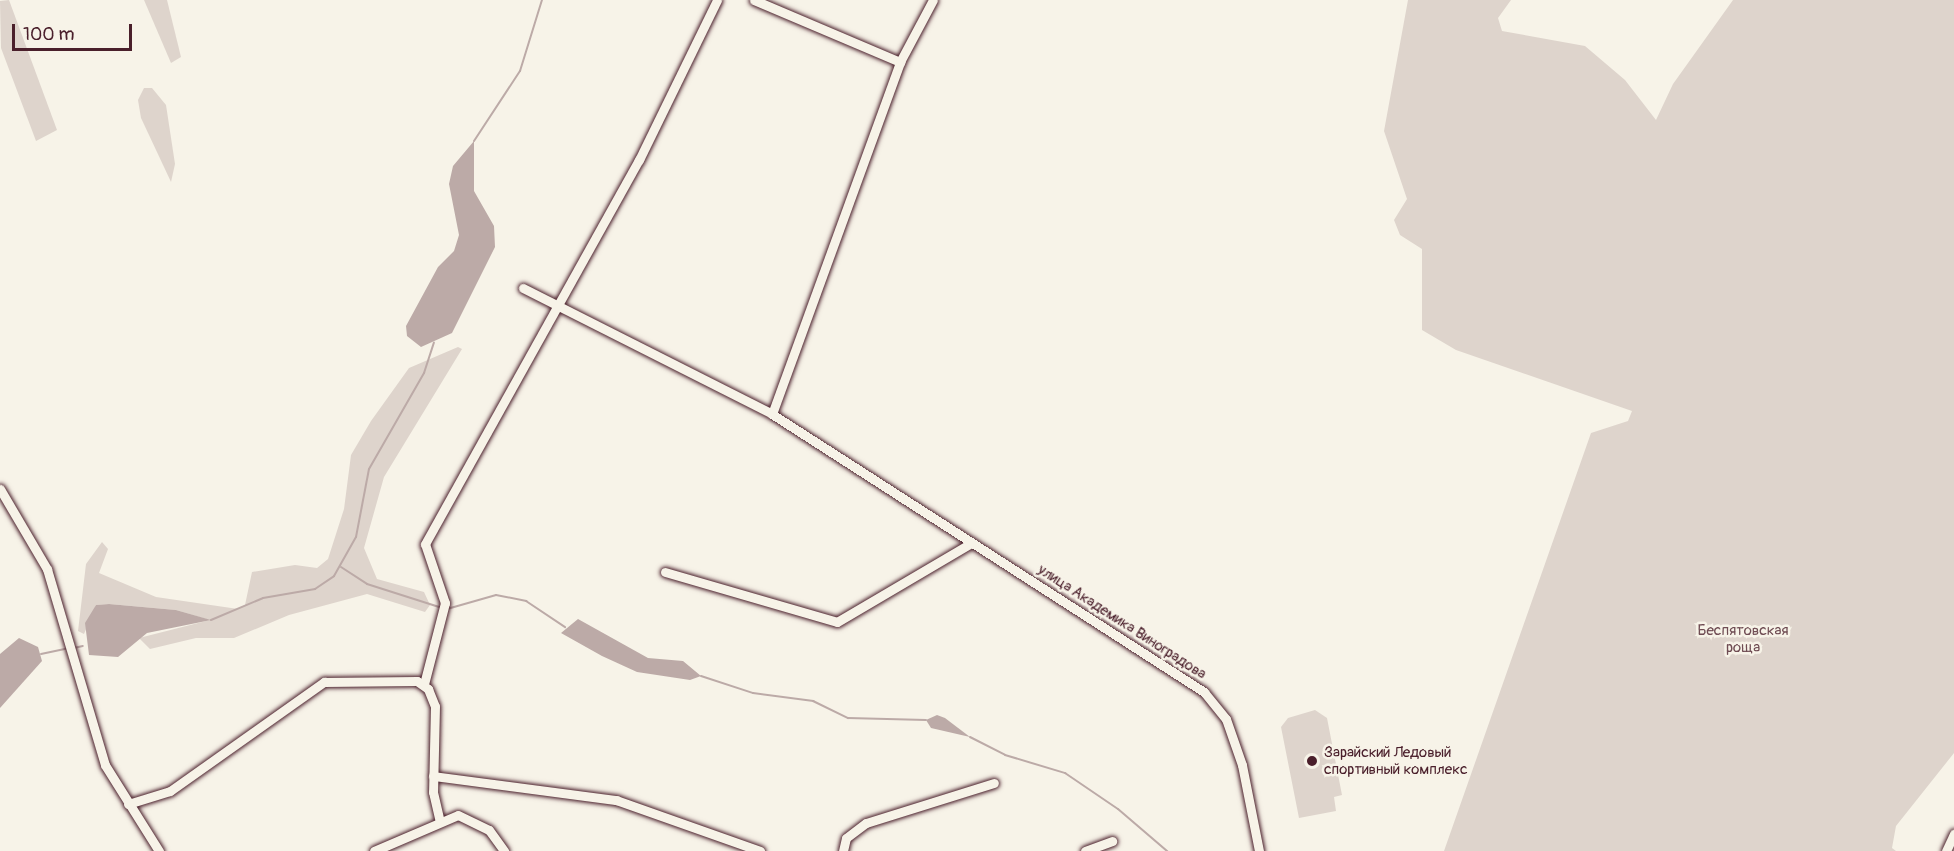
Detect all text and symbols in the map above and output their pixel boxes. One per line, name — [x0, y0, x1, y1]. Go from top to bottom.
scale bar — [15, 12, 135, 50]
text: 100 m — [23, 23, 75, 46]
street label: улица Академика Виноградова — [1034, 561, 1210, 683]
park label: Беспятовская роща — [1697, 621, 1789, 656]
place label: Зарайский Ледовый спортивный комплекс — [1324, 743, 1468, 778]
marker: Зарайский Ледовый спортивный комплекс — [1305, 754, 1319, 768]

